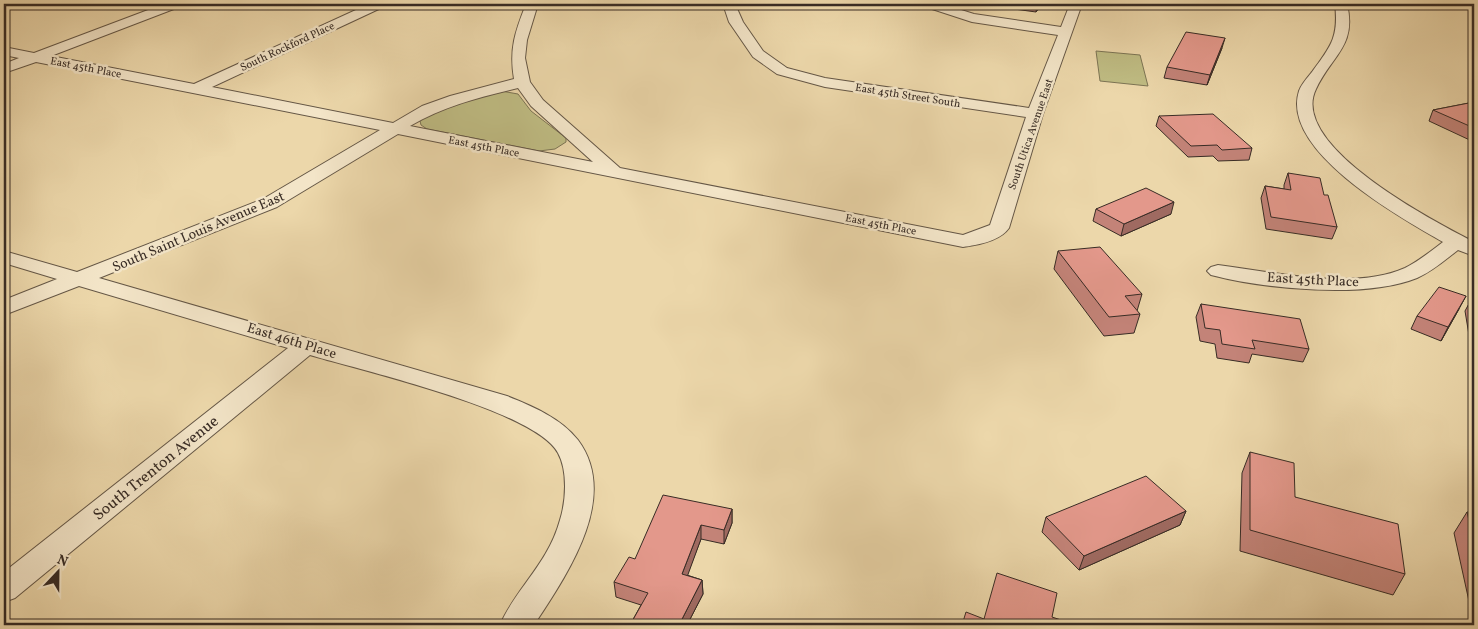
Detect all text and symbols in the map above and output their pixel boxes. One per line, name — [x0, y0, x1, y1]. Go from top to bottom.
street label: South Rockford Place — [238, 19, 337, 76]
street label: East 45th Place — [49, 54, 123, 83]
street label: South Utica Avenue East — [1005, 77, 1058, 192]
street label: East 45th Street South — [854, 81, 962, 112]
street label: East 45th Place — [447, 133, 521, 162]
street label: South Saint Louis Avenue East — [110, 187, 288, 277]
street label: East 45th Place — [844, 211, 918, 240]
street label: East 45th Place — [1266, 269, 1360, 292]
street label: East 46th Place — [244, 319, 339, 364]
street label: South Trenton Avenue — [89, 411, 224, 526]
north arrow — [32, 546, 82, 596]
text: N — [54, 551, 71, 572]

